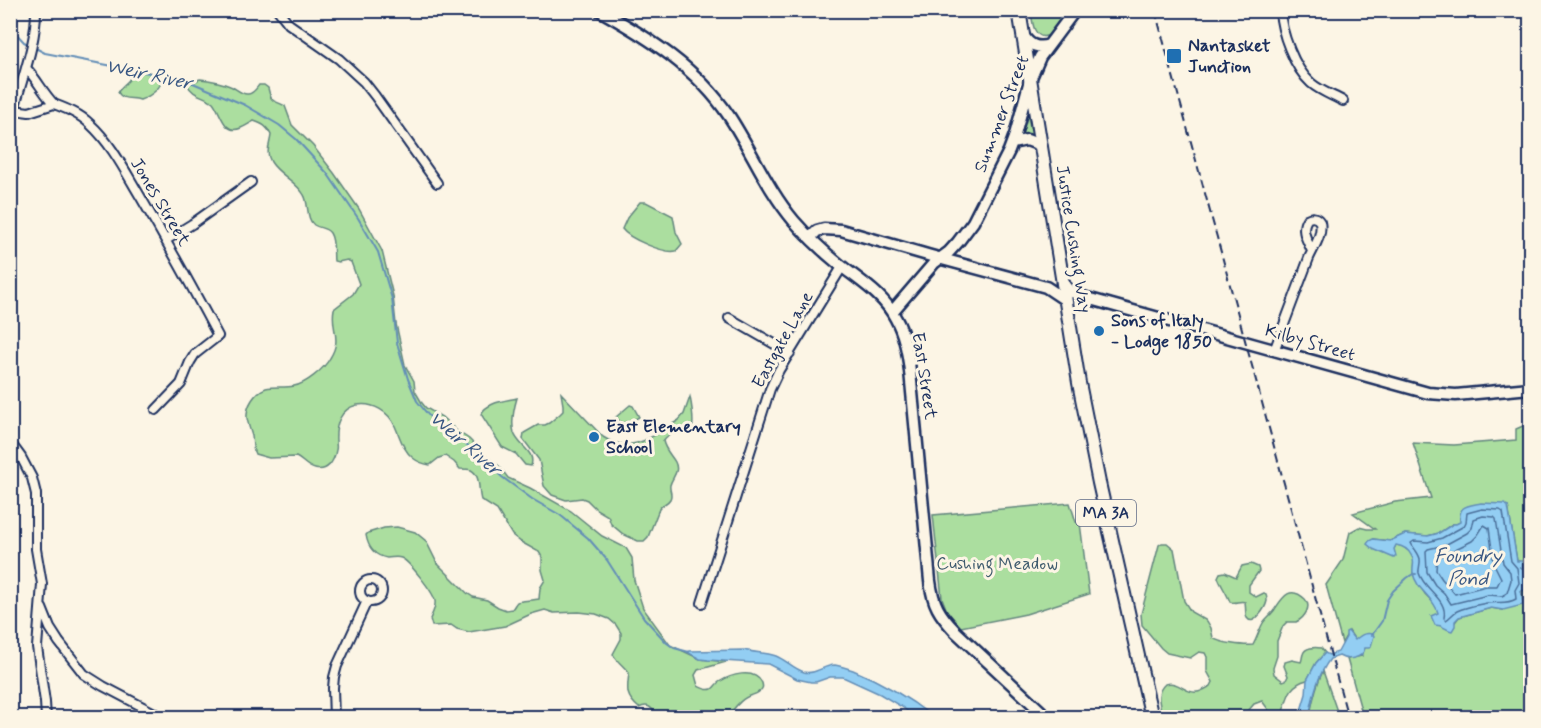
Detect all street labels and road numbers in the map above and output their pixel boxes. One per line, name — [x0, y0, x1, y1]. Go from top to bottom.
street label: Summer Street — [969, 52, 1035, 176]
street label: Jones Street — [124, 153, 196, 251]
street label: Justice Cushing Way — [1047, 163, 1097, 315]
street label: Eastgate Lane — [747, 287, 820, 393]
street label: Kilby Street — [1262, 319, 1358, 367]
street label: East Street — [905, 331, 943, 422]
road number: MA 3A — [1076, 500, 1136, 526]

